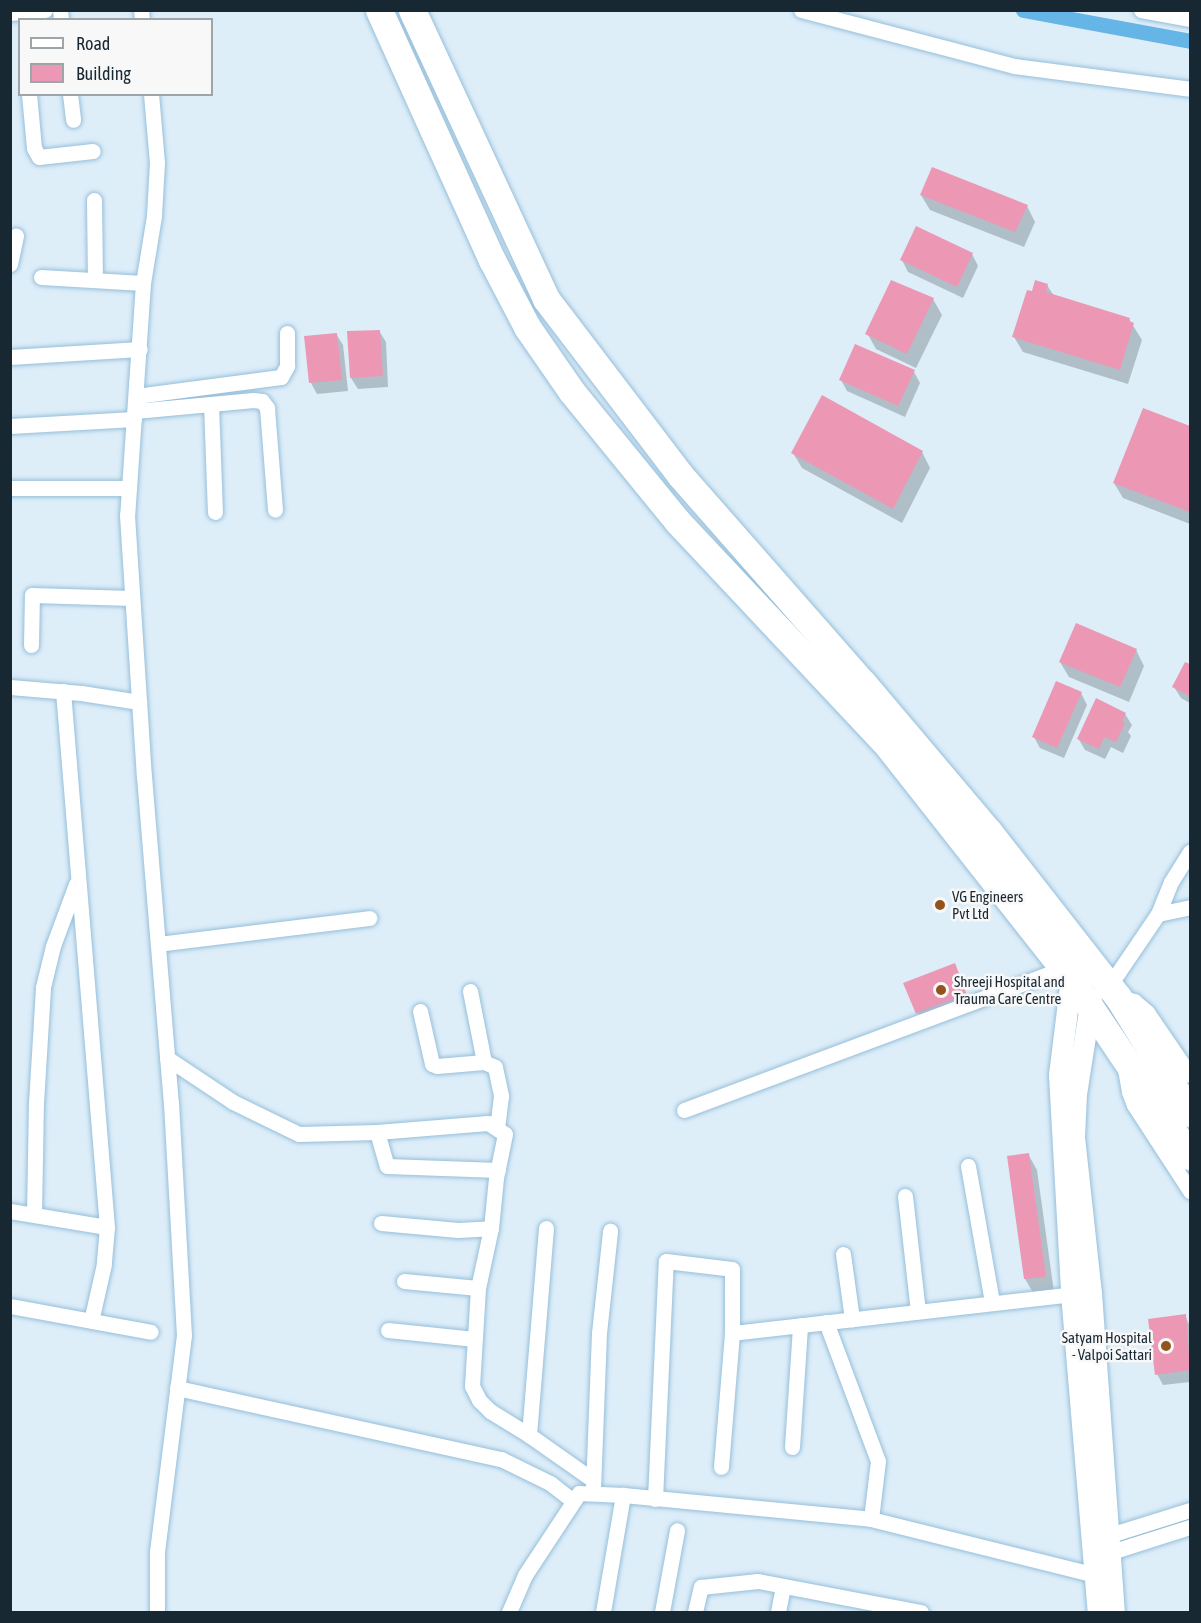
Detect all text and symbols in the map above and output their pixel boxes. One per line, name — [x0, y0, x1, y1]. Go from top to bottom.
legend — [18, 18, 213, 96]
text: Road — [76, 33, 110, 54]
text: Building — [76, 63, 131, 84]
place label: VG Engineers Pvt Ltd — [952, 887, 1023, 922]
marker: VG Engineers Pvt Ltd — [933, 898, 947, 912]
place label: Shreeji Hospital and Trauma Care Centre — [954, 972, 1065, 1007]
marker: Shreeji Hospital and Trauma Care Centre — [932, 981, 950, 999]
place label: Satyam Hospital - Valpoi Sattari — [1062, 1328, 1152, 1363]
marker: Satyam Hospital - Valpoi Sattari — [1157, 1337, 1175, 1355]

